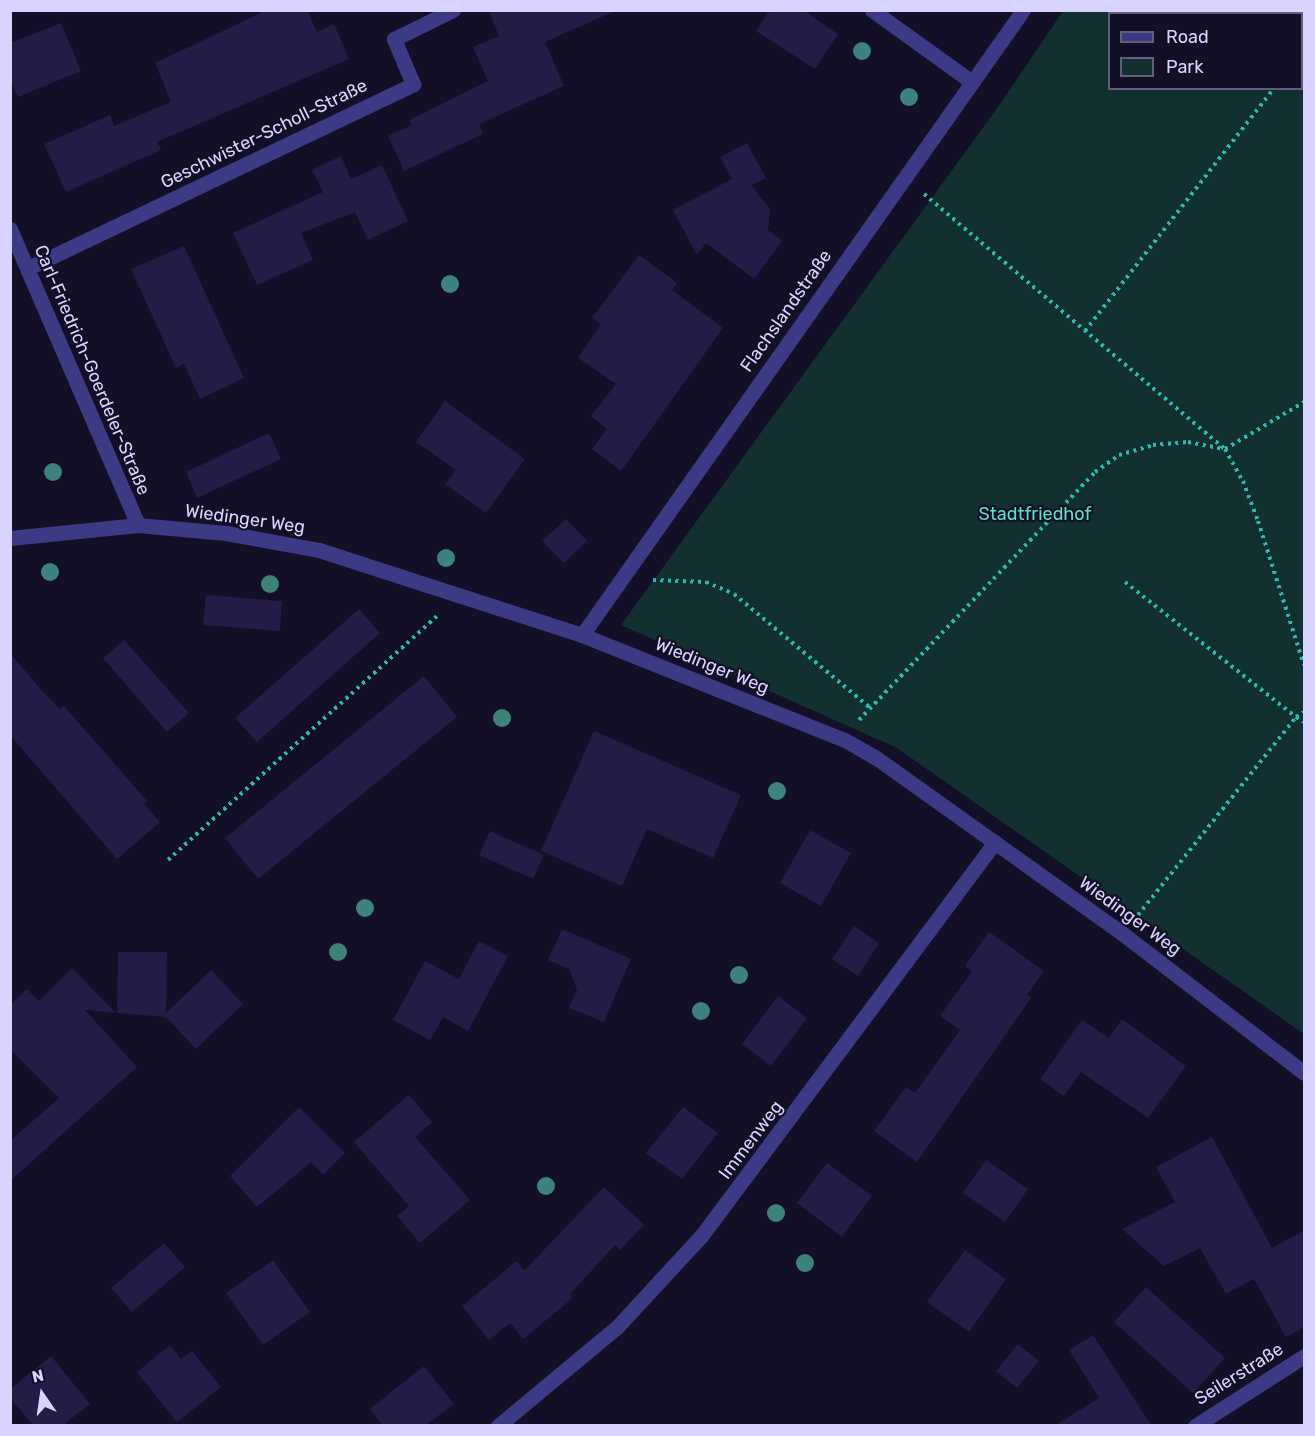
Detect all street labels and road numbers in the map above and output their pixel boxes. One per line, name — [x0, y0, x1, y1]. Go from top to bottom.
street label: Geschwister-Scholl-Straße — [157, 75, 371, 193]
street label: Carl-Friedrich-Goerdeler-Straße — [29, 242, 155, 498]
street label: Flachslandstraße — [736, 246, 836, 376]
street label: Wiedinger Weg — [183, 500, 307, 538]
street label: Wiedinger Weg — [652, 633, 772, 699]
street label: Wiedinger Weg — [1074, 871, 1186, 961]
street label: Immenweg — [714, 1096, 788, 1184]
street label: Seilerstraße — [1191, 1338, 1287, 1410]

